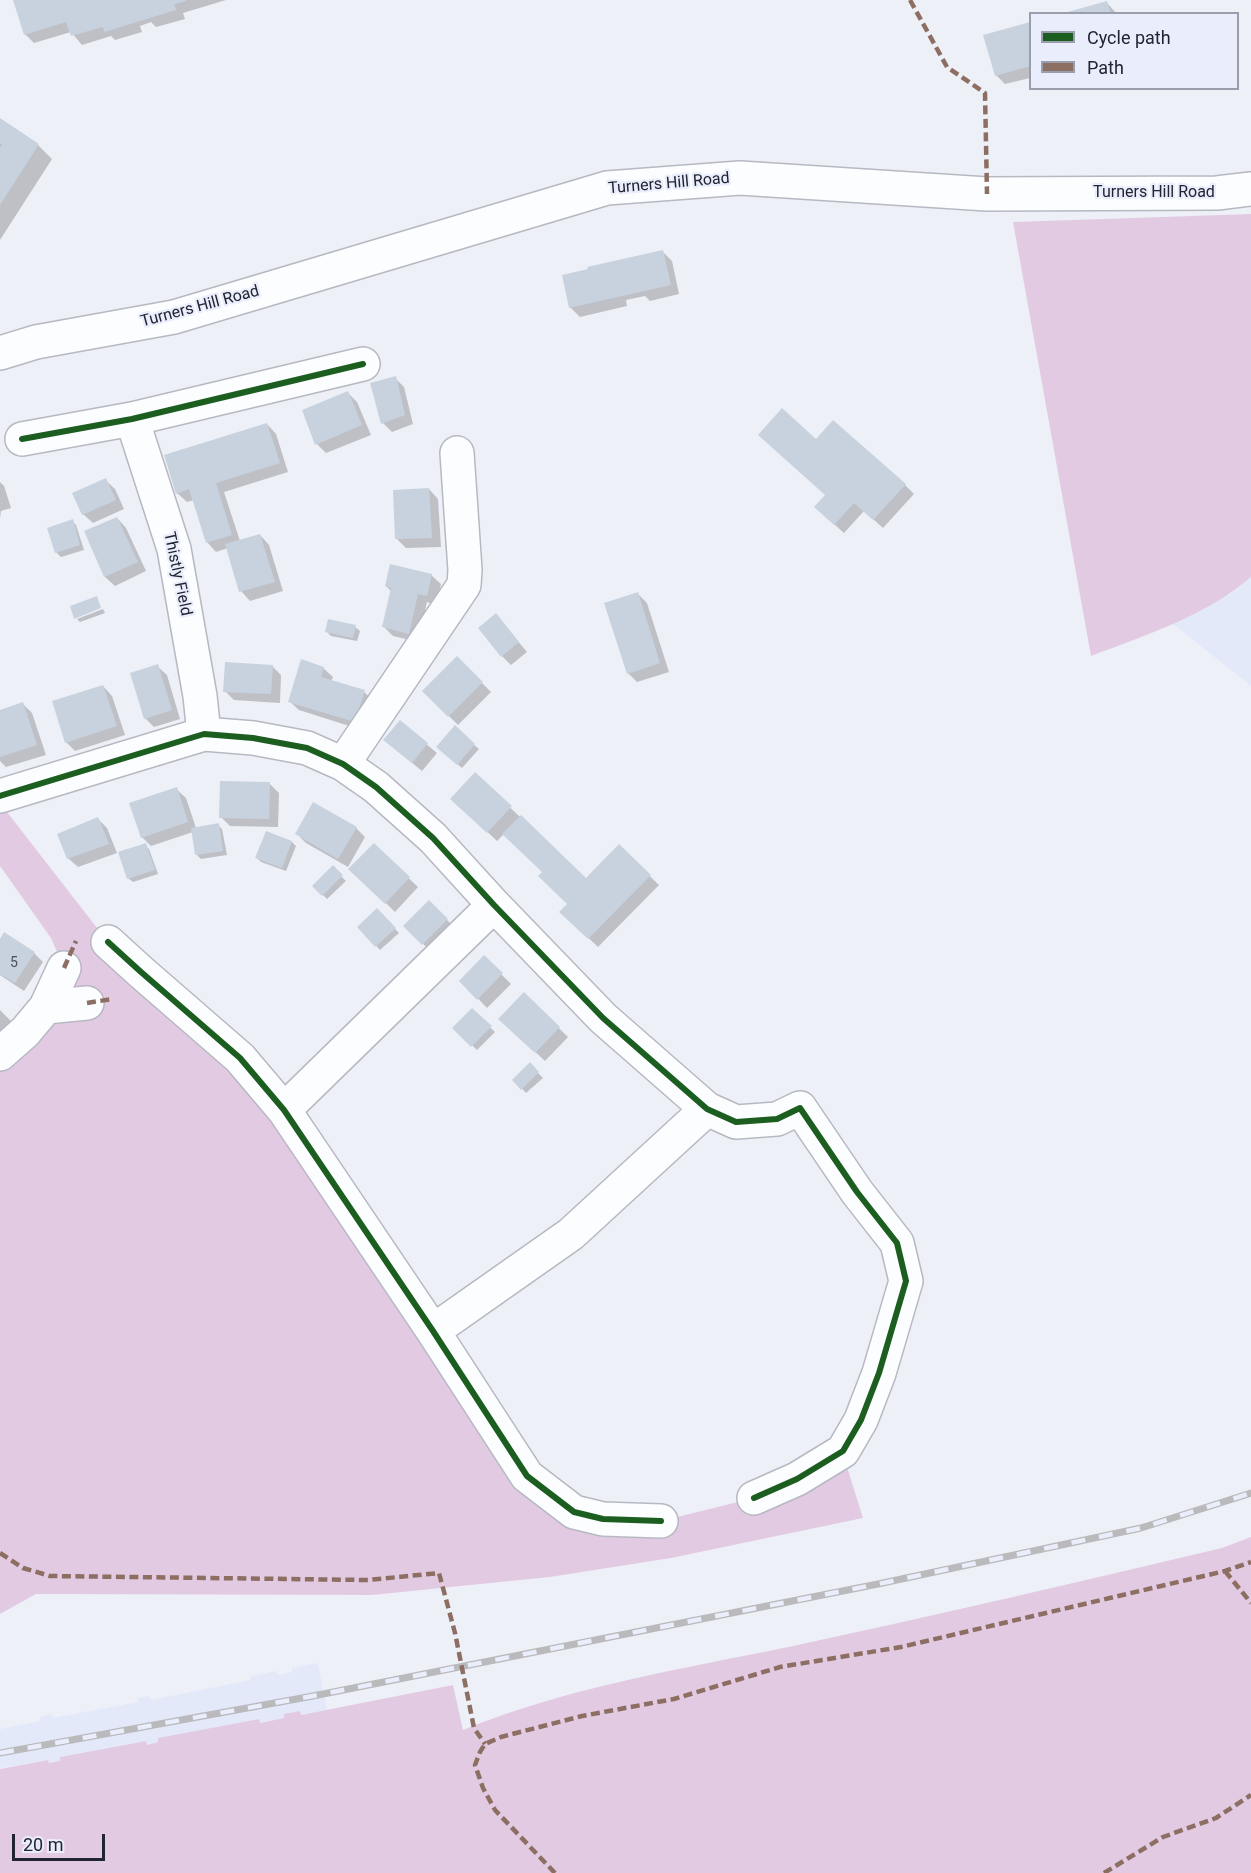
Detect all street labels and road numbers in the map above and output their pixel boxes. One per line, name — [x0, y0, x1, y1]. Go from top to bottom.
street label: Turners Hill Road — [608, 169, 730, 199]
street label: Turners Hill Road — [1093, 183, 1215, 203]
street label: Turners Hill Road — [139, 282, 261, 332]
street label: Thistly Field — [159, 530, 195, 618]

